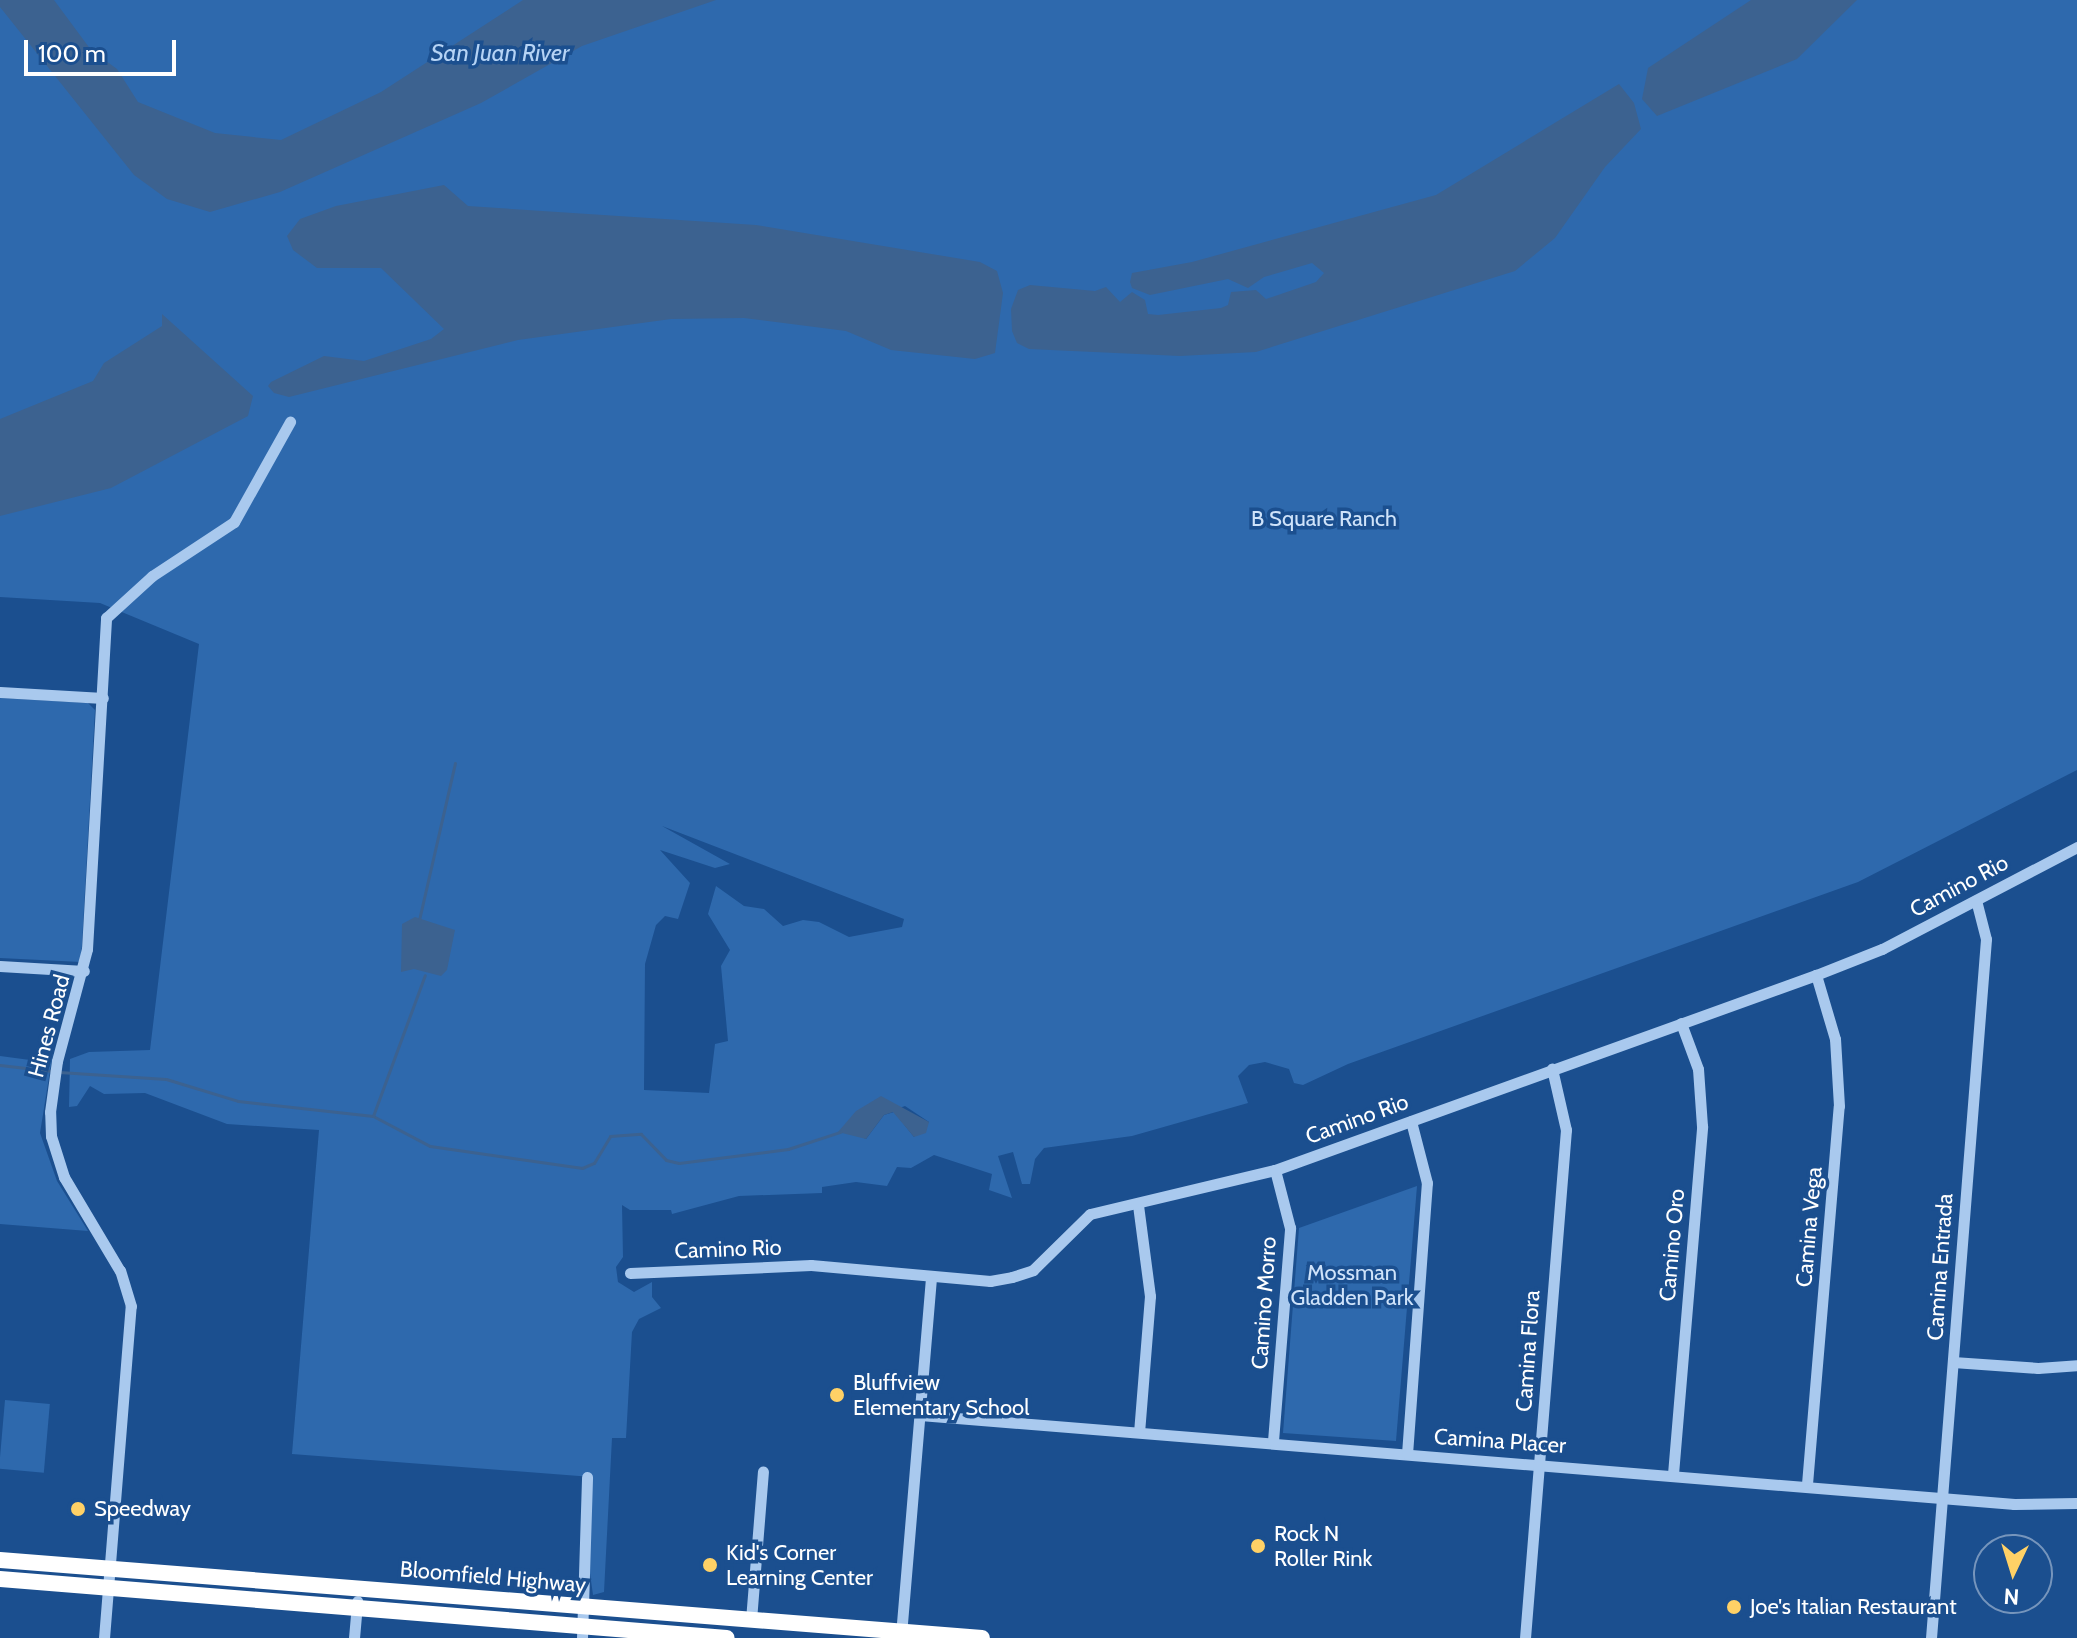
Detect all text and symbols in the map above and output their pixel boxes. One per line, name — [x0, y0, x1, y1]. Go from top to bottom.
scale bar — [28, 24, 180, 74]
text: 100 m — [38, 39, 106, 68]
water label: San Juan River — [431, 39, 569, 67]
park label: B Square Ranch — [1251, 506, 1397, 532]
street label: Camino Rio — [1905, 849, 2013, 923]
street label: Hines Road — [23, 972, 75, 1080]
street label: Camino Rio — [1302, 1088, 1412, 1150]
street label: Camina Vega — [1791, 1166, 1827, 1288]
street label: Camino Oro — [1654, 1188, 1690, 1302]
street label: Camina Entrada — [1922, 1192, 1958, 1342]
street label: Camino Rio — [674, 1234, 782, 1264]
street label: Camino Morro — [1246, 1236, 1282, 1370]
park label: Mossman Gladden Park — [1291, 1259, 1413, 1310]
street label: Camina Flora — [1511, 1289, 1545, 1413]
place label: Bluffview Elementary School — [853, 1369, 1029, 1420]
marker: Bluffview Elementary School — [828, 1386, 846, 1404]
street label: Camina Placer — [1433, 1423, 1567, 1459]
place label: Speedway — [94, 1496, 191, 1522]
marker: Speedway — [69, 1500, 87, 1518]
place label: Rock N Roller Rink — [1274, 1520, 1372, 1572]
north arrow — [1973, 1534, 2053, 1614]
marker: Rock N Roller Rink — [1249, 1537, 1267, 1555]
place label: Kid's Corner Learning Center — [726, 1539, 873, 1590]
street label: Bloomfield Highway — [399, 1556, 587, 1598]
marker: Kid's Corner Learning Center — [701, 1556, 719, 1574]
text: N — [2003, 1582, 2020, 1610]
place label: Joe's Italian Restaurant — [1750, 1594, 1957, 1620]
marker: Joe's Italian Restaurant — [1725, 1598, 1743, 1616]

